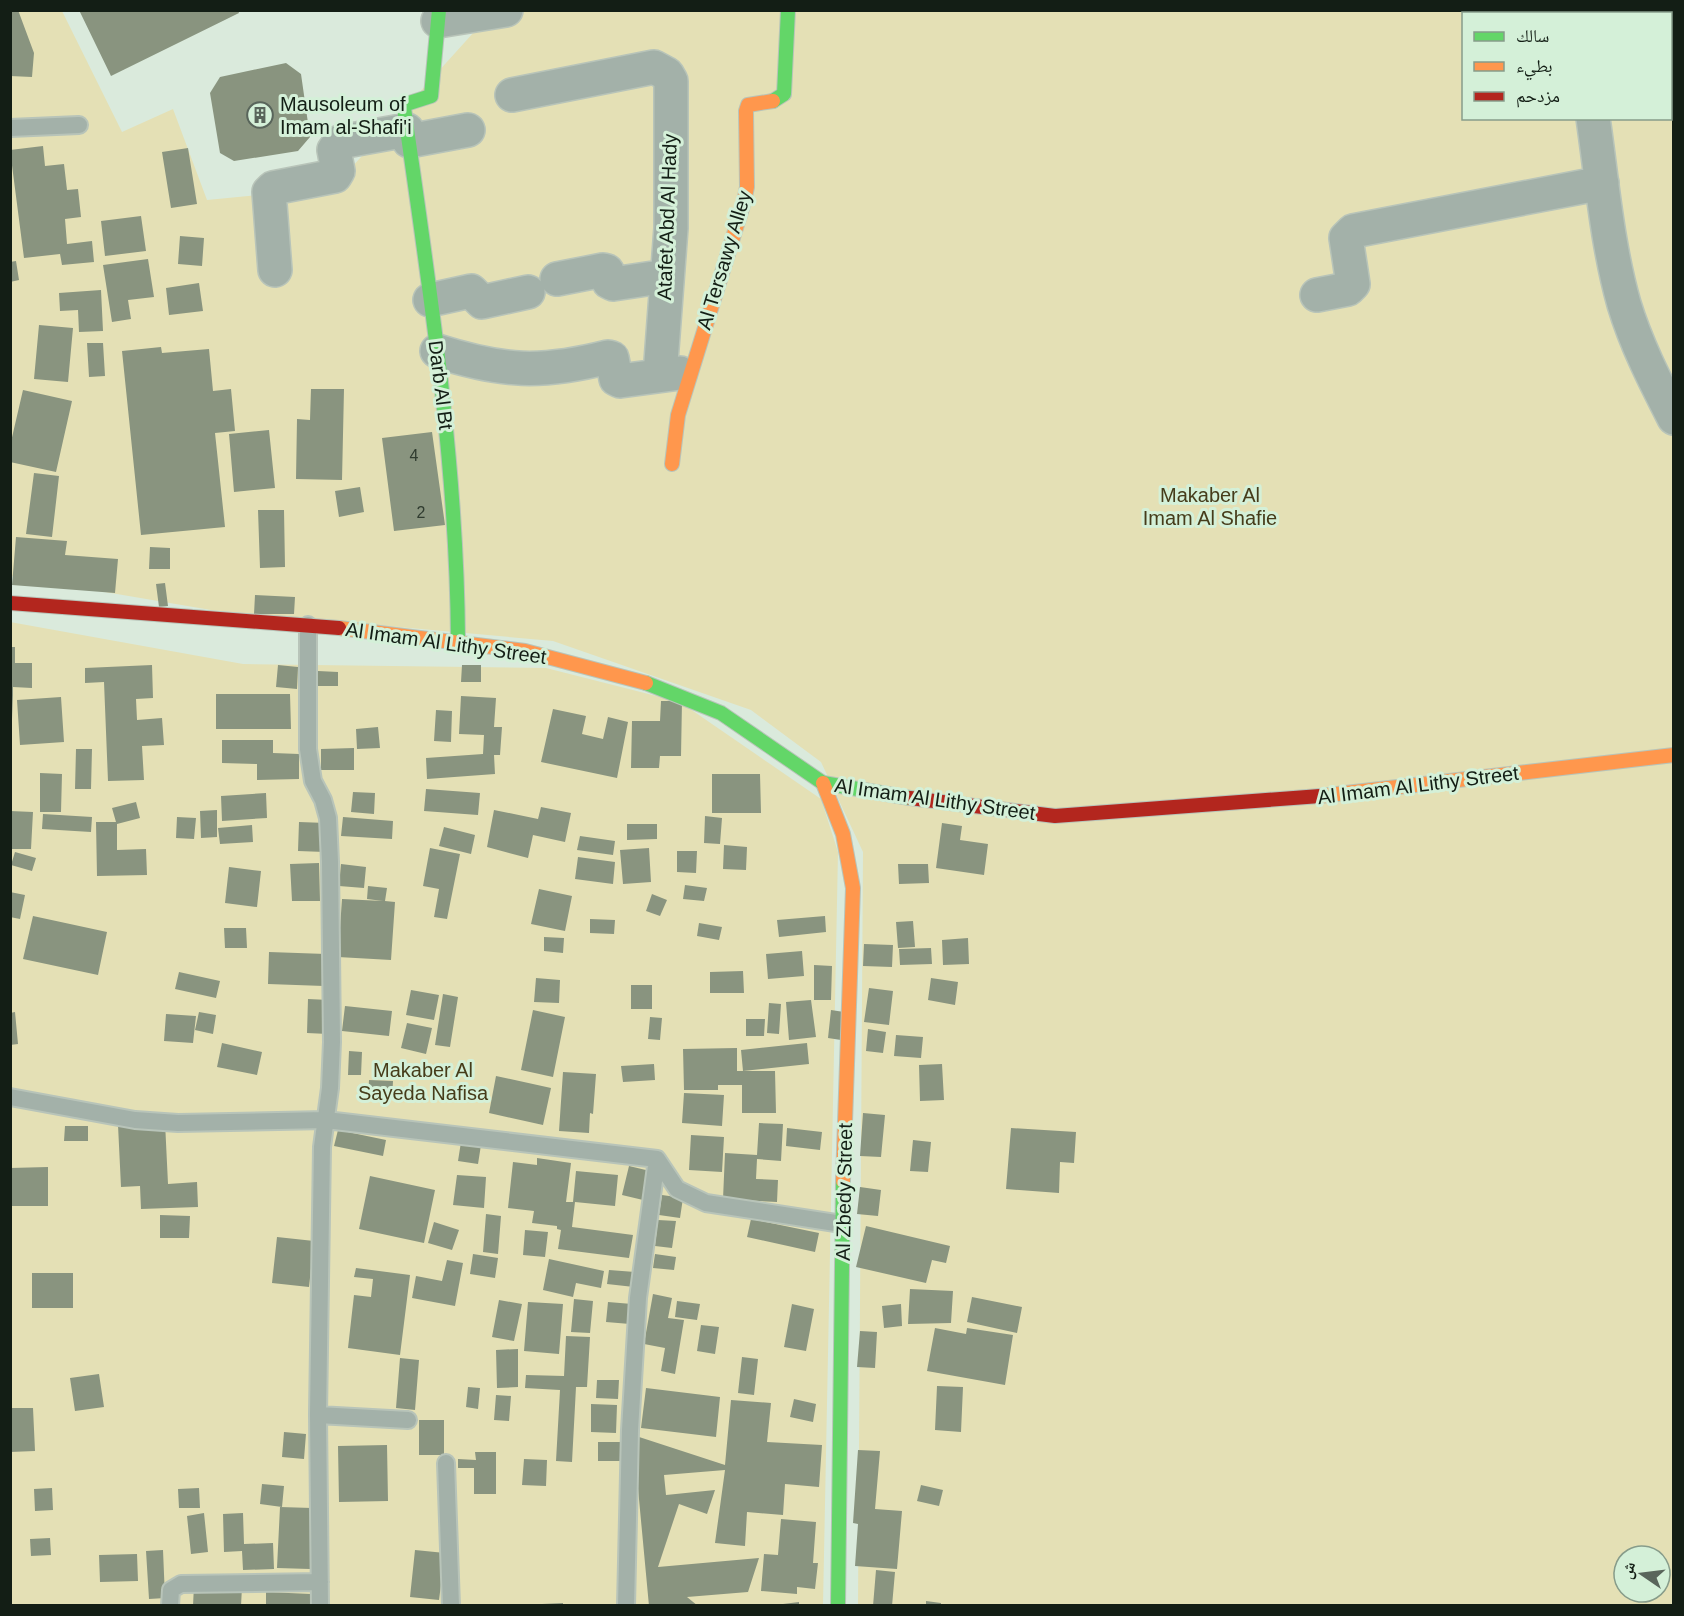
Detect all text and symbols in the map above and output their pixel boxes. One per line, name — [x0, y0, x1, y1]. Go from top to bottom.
legend — [1462, 12, 1672, 120]
text: سالك — [1516, 26, 1549, 46]
text: بطيء — [1516, 56, 1553, 81]
text: مزدحم — [1516, 86, 1560, 108]
place label: Mausoleum of Imam al-Shafi'i — [280, 93, 412, 138]
building icon: Mausoleum of Imam al-Shafi'i — [245, 100, 275, 130]
street label: Atafet Abd Al Hady — [653, 133, 681, 301]
street label: Al Tersawy Alley — [692, 188, 756, 332]
street label: Darb Al Bt — [425, 339, 457, 431]
house number: 4 — [410, 447, 419, 464]
park label: Makaber Al Imam Al Shafie — [1143, 484, 1277, 529]
house number: 2 — [417, 504, 426, 521]
street label: Al Imam Al Lithy Street — [344, 618, 548, 668]
street label: Al Imam Al Lithy Street — [1316, 762, 1520, 808]
street label: Al Imam Al Lithy Street — [833, 774, 1037, 824]
park label: Makaber Al Sayeda Nafisa — [358, 1059, 489, 1104]
street label: Al Zbedy Street — [832, 1122, 856, 1261]
north arrow — [1612, 1544, 1672, 1604]
text: ش — [1618, 1560, 1639, 1581]

